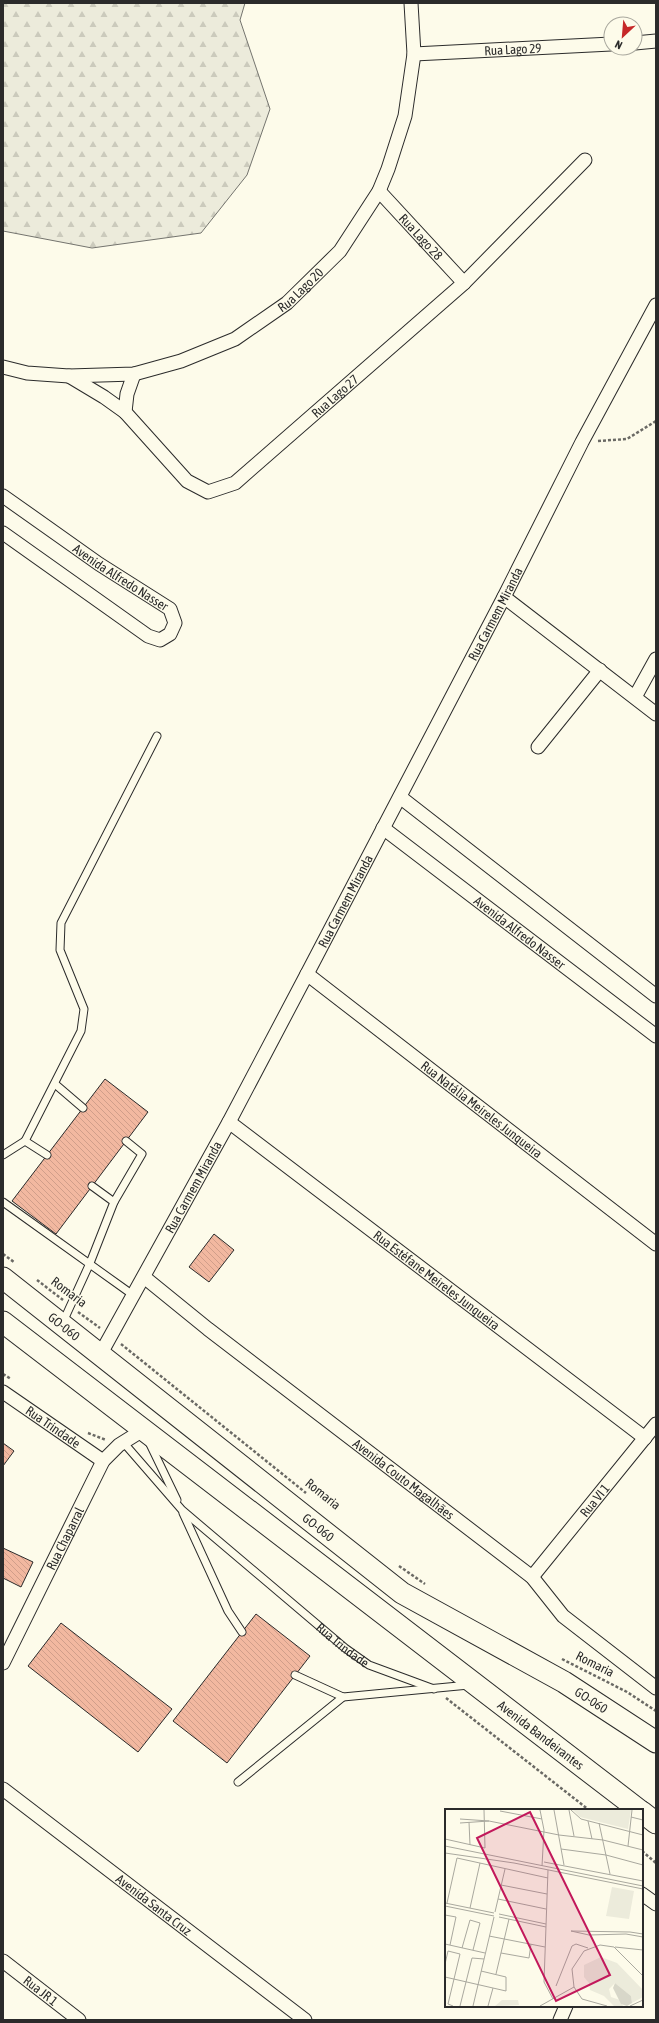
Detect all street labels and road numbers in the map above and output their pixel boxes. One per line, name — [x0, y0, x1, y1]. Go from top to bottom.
street label: Rua Lago 29 — [484, 40, 542, 58]
street label: Rua Lago 28 — [396, 210, 446, 263]
street label: Rua Lago 20 — [275, 264, 326, 315]
street label: Rua Lago 27 — [308, 371, 361, 420]
street label: Avenida Alfredo Nasser — [70, 541, 171, 614]
street label: Rua Carmem Miranda — [465, 565, 525, 663]
street label: Rua Carmem Miranda — [315, 852, 376, 950]
street label: Avenida Alfredo Nasser — [471, 893, 568, 972]
street label: Rua Natália Meireles Junqueira — [418, 1058, 545, 1161]
street label: Rua Carmem Miranda — [162, 1138, 224, 1236]
street label: Rua Estéfane Meireles Junqueira — [371, 1227, 503, 1333]
street label: Romaria — [48, 1274, 90, 1310]
street label: GO-060 — [45, 1309, 83, 1343]
street label: Rua Trindade — [23, 1403, 83, 1451]
street label: Avenida Couto Magalhães — [350, 1435, 458, 1522]
street label: Romaria — [302, 1475, 344, 1513]
street label: Rua VI 1 — [576, 1481, 612, 1520]
street label: Rua Chaparral — [43, 1504, 87, 1572]
street label: GO-060 — [300, 1510, 337, 1544]
street label: Rua Trindade — [313, 1620, 372, 1670]
street label: Romaria — [573, 1648, 617, 1680]
street label: GO-060 — [572, 1684, 611, 1716]
street label: Avenida Bandeirantes — [495, 1697, 587, 1773]
street label: Avenida Santa Cruz — [113, 1871, 195, 1938]
street label: Rua JR 1 — [21, 1972, 61, 2008]

